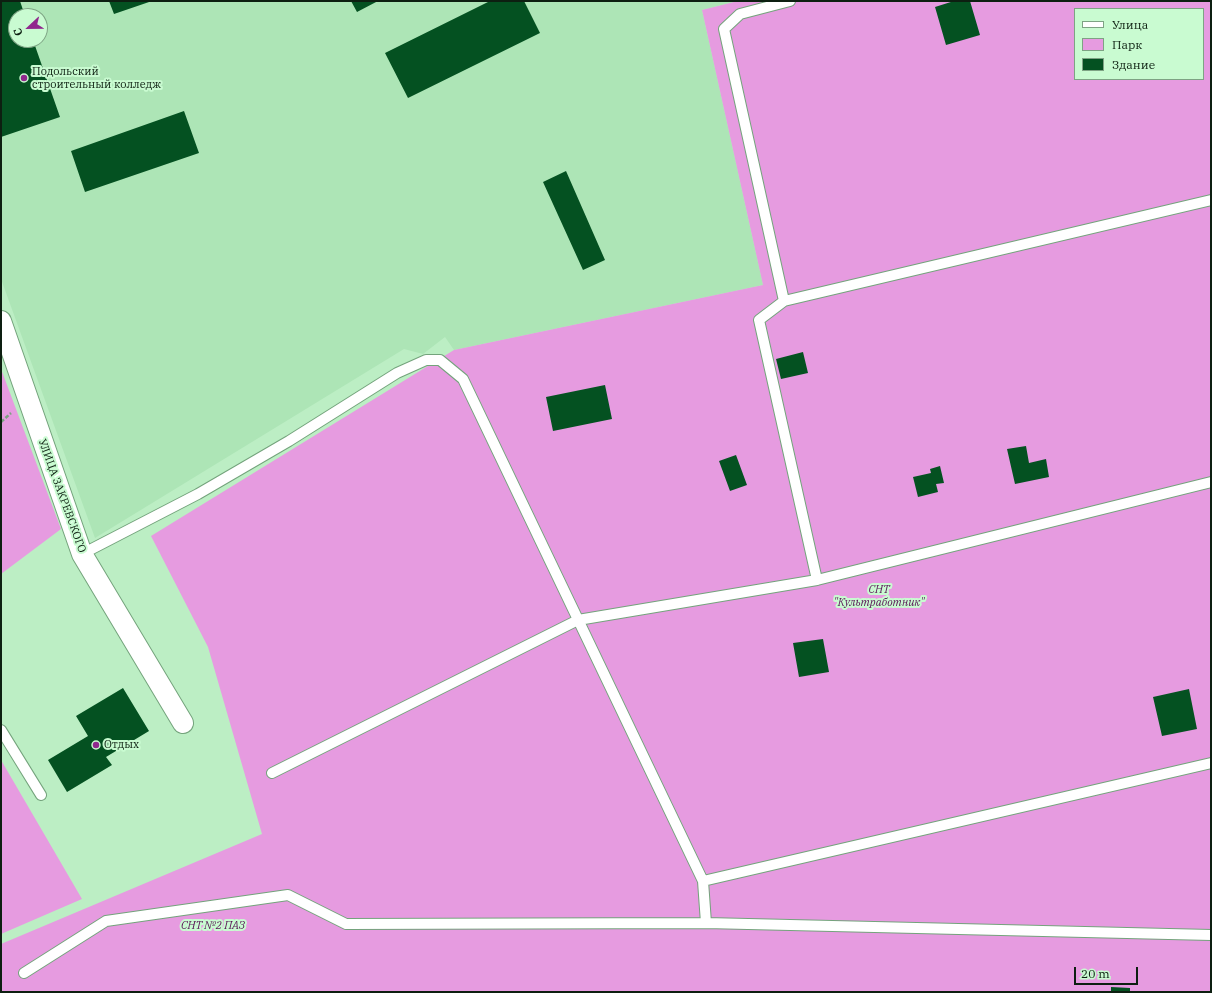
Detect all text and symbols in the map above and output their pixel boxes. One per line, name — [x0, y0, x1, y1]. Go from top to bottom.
north arrow — [8, 8, 48, 48]
legend — [1074, 8, 1204, 80]
text: Улица — [1112, 17, 1148, 32]
text: С — [10, 26, 26, 38]
text: Парк — [1112, 37, 1142, 52]
text: Здание — [1112, 57, 1155, 72]
place label: Подольский строительный колледж — [32, 65, 161, 91]
marker: Подольский строительный колледж — [19, 73, 29, 83]
street label: УЛИЦА ЗАКРЕВСКОГО — [35, 437, 89, 555]
park label: СНТ "Культработник" — [834, 583, 924, 609]
place label: Отдых — [104, 738, 139, 752]
marker: Отдых — [91, 740, 101, 750]
park label: СНТ №2 ПАЗ — [181, 919, 245, 933]
scale bar — [1076, 959, 1140, 985]
text: 20 m — [1081, 966, 1110, 981]

